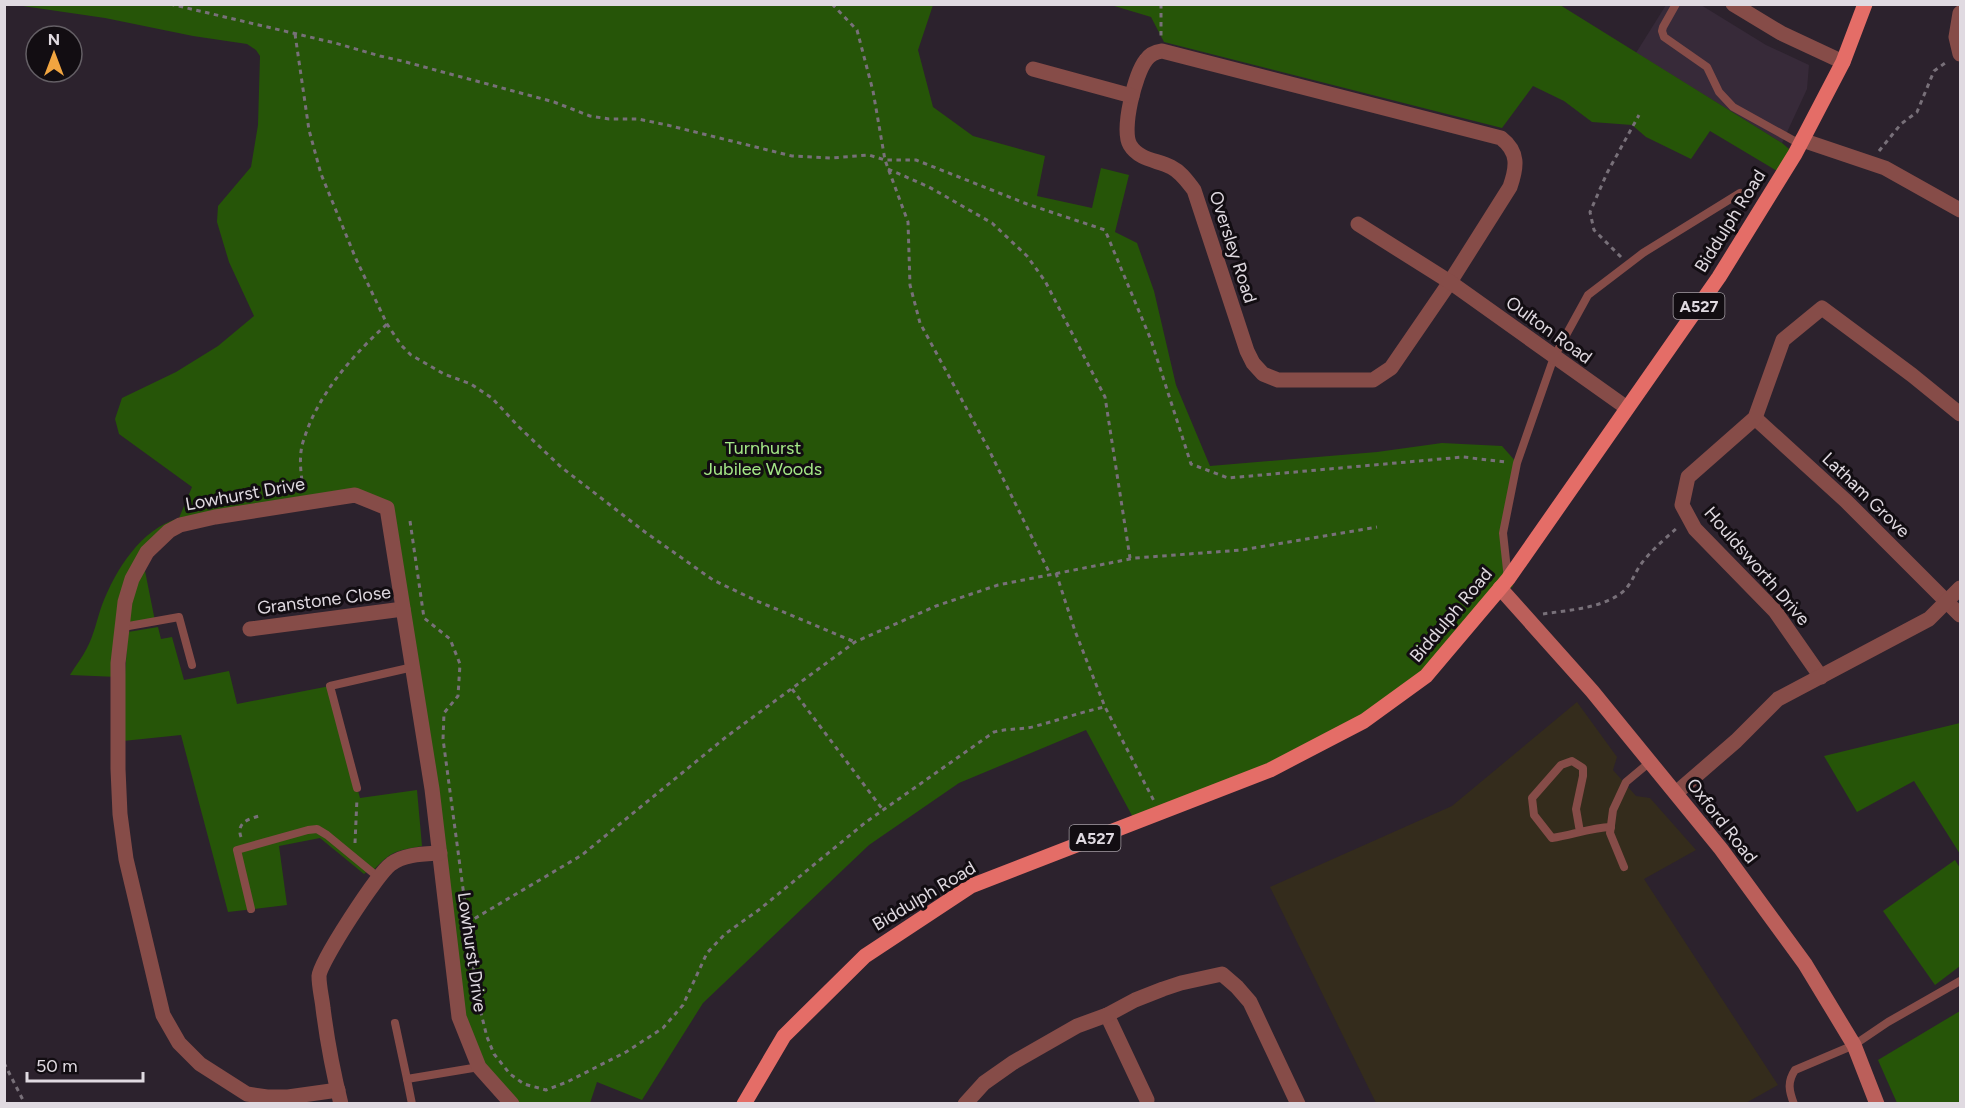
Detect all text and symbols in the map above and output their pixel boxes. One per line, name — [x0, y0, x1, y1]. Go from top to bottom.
north arrow — [24, 24, 84, 84]
text: N — [48, 30, 60, 49]
street label: Biddulph Road — [1690, 166, 1770, 276]
street label: Oversley Road — [1205, 188, 1261, 306]
street label: Oulton Road — [1502, 291, 1596, 369]
road number: A527 — [1674, 293, 1724, 319]
park label: Turnhurst Jubilee Woods — [704, 437, 822, 480]
street label: Latham Grove — [1818, 448, 1915, 542]
street label: Lowhurst Drive — [183, 473, 307, 515]
street label: Houldsworth Drive — [1699, 502, 1815, 630]
street label: Biddulph Road — [1405, 563, 1497, 667]
street label: Granstone Close — [256, 581, 392, 619]
street label: Oxford Road — [1682, 774, 1762, 868]
road number: A527 — [1070, 825, 1120, 851]
street label: Biddulph Road — [868, 856, 980, 936]
street label: Lowhurst Drive — [453, 891, 491, 1014]
scale bar — [27, 1045, 142, 1083]
text: 50 m — [36, 1055, 78, 1077]

